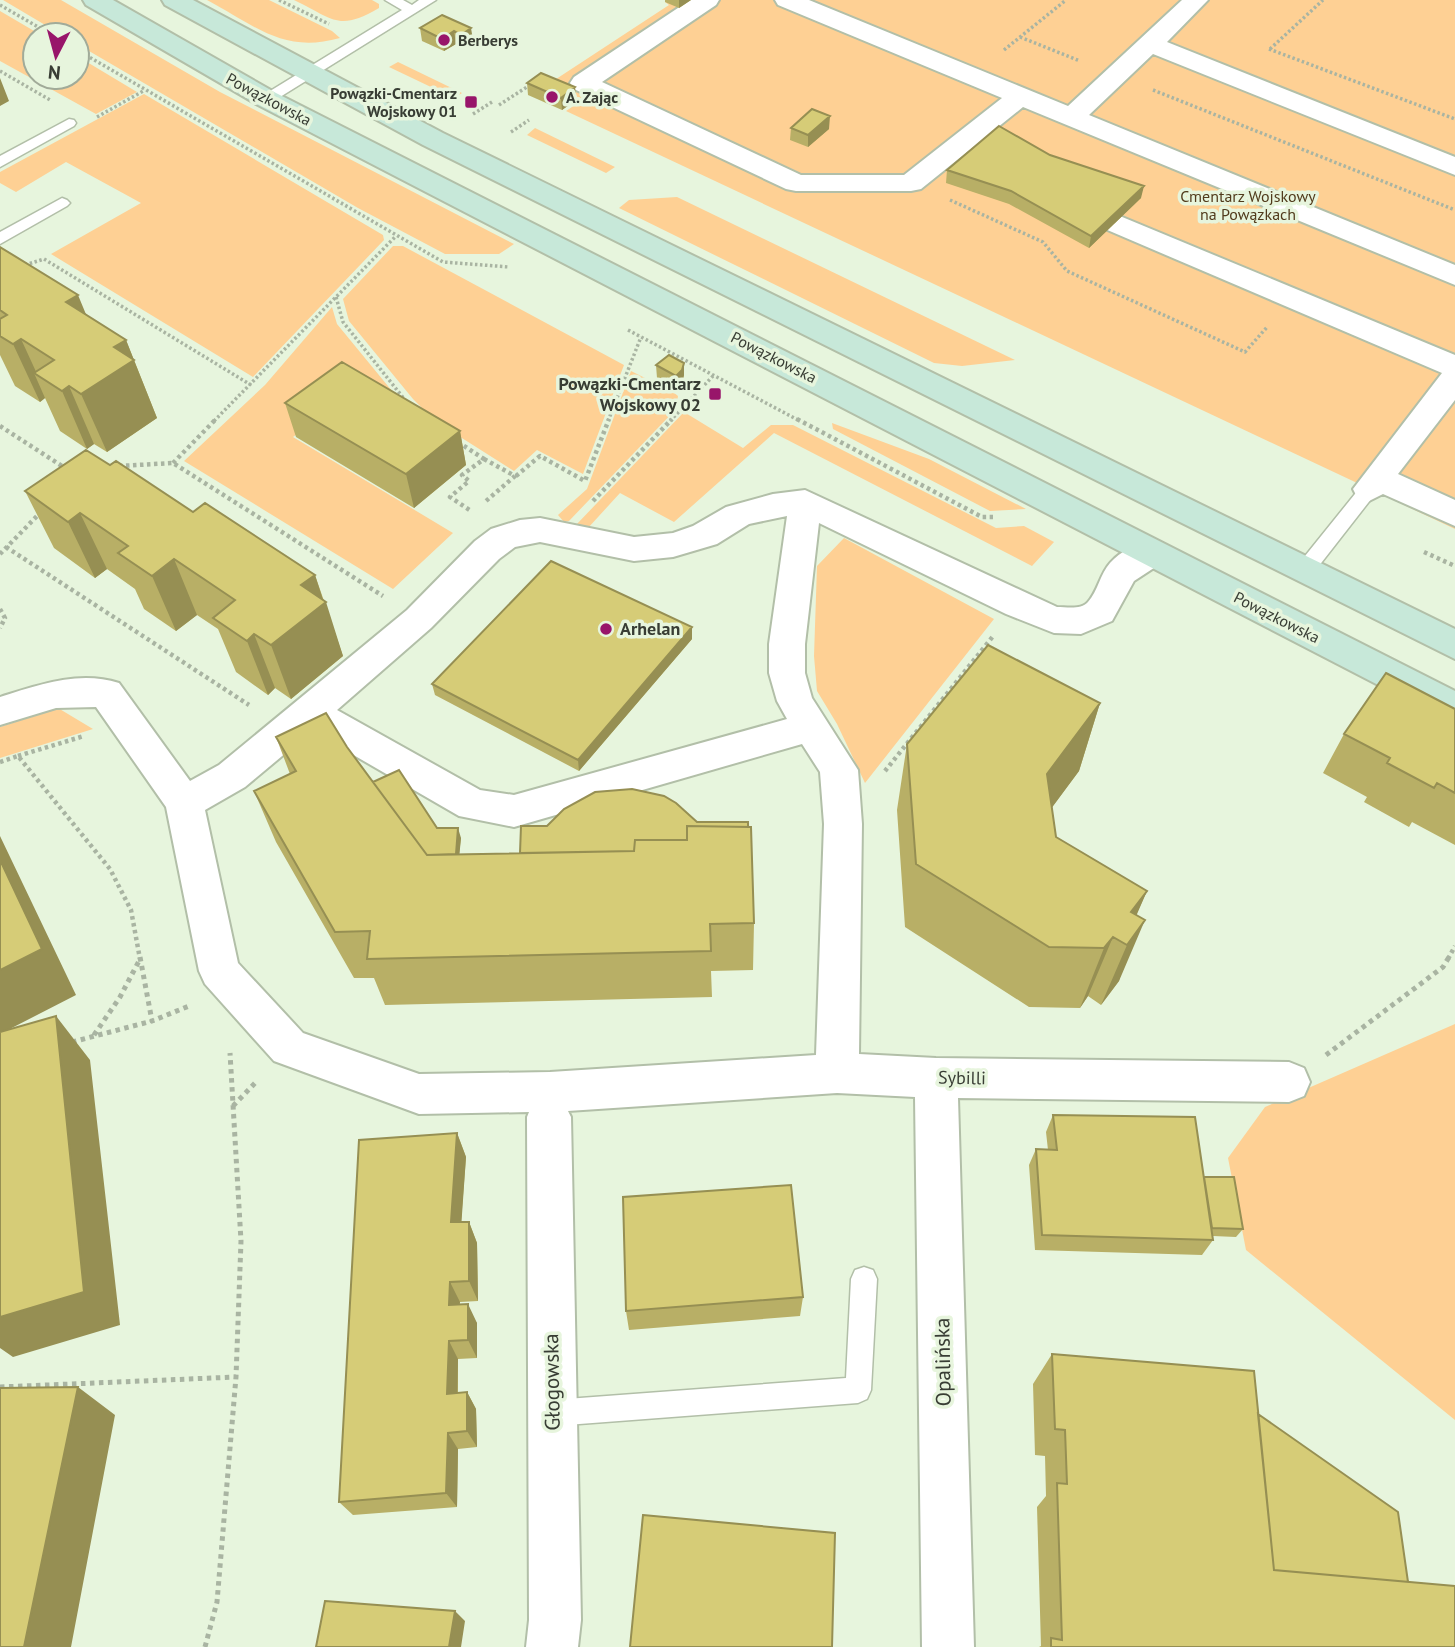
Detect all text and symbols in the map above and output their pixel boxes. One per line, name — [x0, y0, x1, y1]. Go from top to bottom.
north arrow — [21, 21, 91, 91]
place label: Berberys — [458, 30, 518, 50]
marker: Berberys — [436, 32, 452, 48]
text: N — [47, 60, 62, 85]
street label: Powązkowska — [223, 68, 315, 130]
place label: Powązki-Cmentarz Wojskowy 01 — [330, 83, 457, 121]
place label: A. Zając — [566, 87, 618, 107]
marker: A. Zając — [544, 89, 560, 105]
marker: Powązki-Cmentarz Wojskowy 01 — [463, 94, 479, 110]
park label: Cmentarz Wojskowy na Powązkach — [1180, 186, 1316, 224]
street label: Powązkowska — [728, 327, 820, 387]
place label: Powązki-Cmentarz Wojskowy 02 — [558, 372, 701, 416]
marker: Powązki-Cmentarz Wojskowy 02 — [707, 386, 723, 402]
street label: Powązkowska — [1231, 587, 1323, 647]
place label: Arhelan — [620, 617, 680, 640]
marker: Arhelan — [598, 621, 614, 637]
street label: Sybilli — [938, 1066, 986, 1089]
street label: Opalińska — [928, 1317, 957, 1407]
street label: Głogowska — [537, 1333, 566, 1431]

